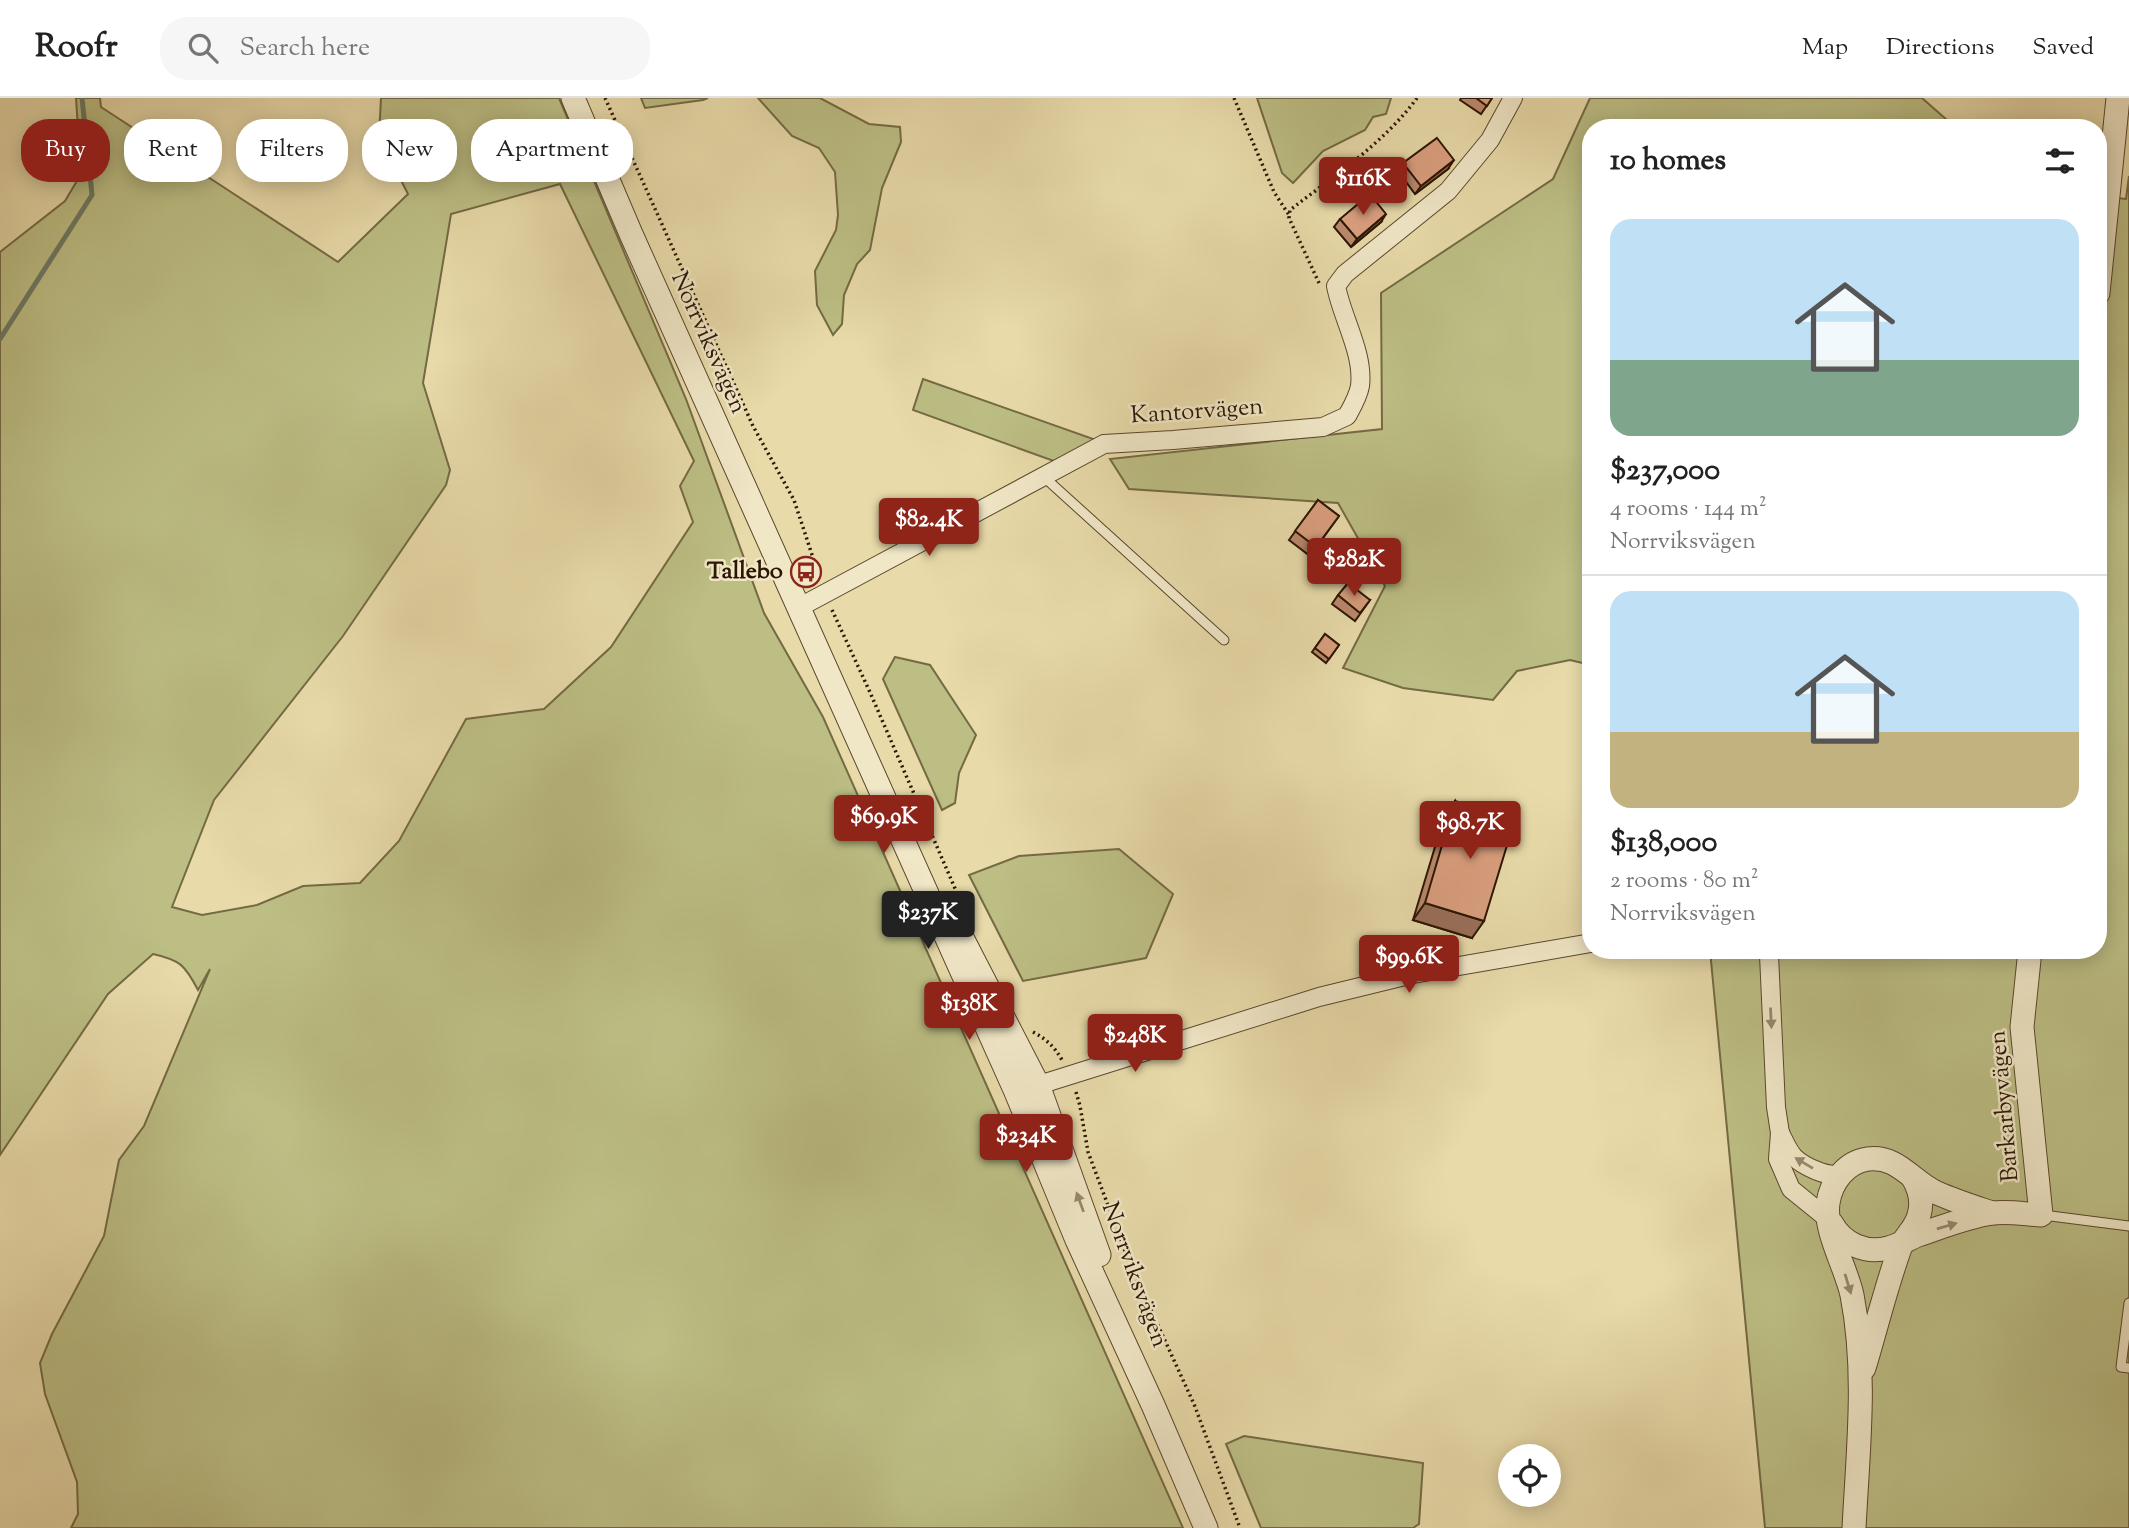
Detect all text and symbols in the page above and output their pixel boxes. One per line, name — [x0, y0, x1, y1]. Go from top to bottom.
search box — [160, 17, 650, 80]
text: Roofr — [35, 24, 118, 72]
icon: search — [184, 29, 222, 67]
text: Search here — [240, 30, 370, 67]
text: Map — [1802, 31, 1848, 65]
text: Directions — [1886, 31, 1994, 65]
text: Saved — [2032, 31, 2094, 65]
chip: Buy — [21, 119, 110, 182]
chip: Rent — [124, 119, 222, 182]
chip: Filters — [236, 119, 348, 182]
chip: New — [362, 119, 457, 182]
chip: Apartment — [471, 119, 633, 182]
text: 10 homes — [1610, 140, 1726, 183]
icon: filters — [2041, 142, 2079, 180]
pin: $116K — [1314, 158, 1412, 217]
text: $116K — [1335, 163, 1391, 196]
icon: home — [1782, 264, 1908, 390]
street label: Norrviksvägen — [662, 267, 754, 419]
street label: Kantorvägen — [1129, 390, 1265, 434]
text: $237,000 — [1610, 450, 1720, 493]
text: 4 rooms · 144 m² — [1610, 493, 1767, 526]
pin: $82.4K — [872, 498, 986, 558]
text: $82.4K — [895, 504, 963, 537]
text: Norrviksvägen — [1610, 526, 1756, 559]
pin: $282K — [1305, 538, 1403, 598]
text: $282K — [1323, 544, 1385, 577]
place label: Tallebo — [707, 555, 783, 589]
bus stop icon: Tallebo — [789, 555, 823, 589]
icon: home — [1782, 636, 1908, 762]
pin: $69.9K — [827, 796, 941, 855]
text: $69.9K — [850, 801, 918, 834]
pin: $98.7K — [1413, 802, 1527, 861]
text: $98.7K — [1436, 807, 1504, 840]
text: $138,000 — [1610, 822, 1717, 865]
text: 2 rooms · 80 m² — [1610, 865, 1758, 898]
pin: $237K — [879, 892, 977, 951]
text: $237K — [898, 897, 958, 930]
text: Norrviksvägen — [1610, 898, 1756, 931]
pin: $99.6K — [1352, 936, 1466, 995]
text: $99.6K — [1375, 941, 1443, 974]
pin: $138K — [920, 982, 1018, 1042]
text: $138K — [940, 988, 998, 1021]
one-way arrow — [1766, 1007, 1777, 1029]
pin: $248K — [1086, 1014, 1184, 1074]
text: $248K — [1104, 1020, 1166, 1053]
street label: Barkarbyvägen — [1981, 1029, 2029, 1183]
pin: $234K — [977, 1114, 1075, 1174]
text: $234K — [996, 1120, 1056, 1153]
one-way arrow — [1795, 1157, 1814, 1169]
one-way arrow — [1074, 1192, 1085, 1213]
street label: Norrviksvägen — [1092, 1198, 1176, 1352]
one-way arrow — [1937, 1220, 1959, 1231]
one-way arrow — [1844, 1274, 1854, 1295]
map controls — [1498, 1444, 1561, 1507]
button: locate — [1498, 1444, 1561, 1507]

